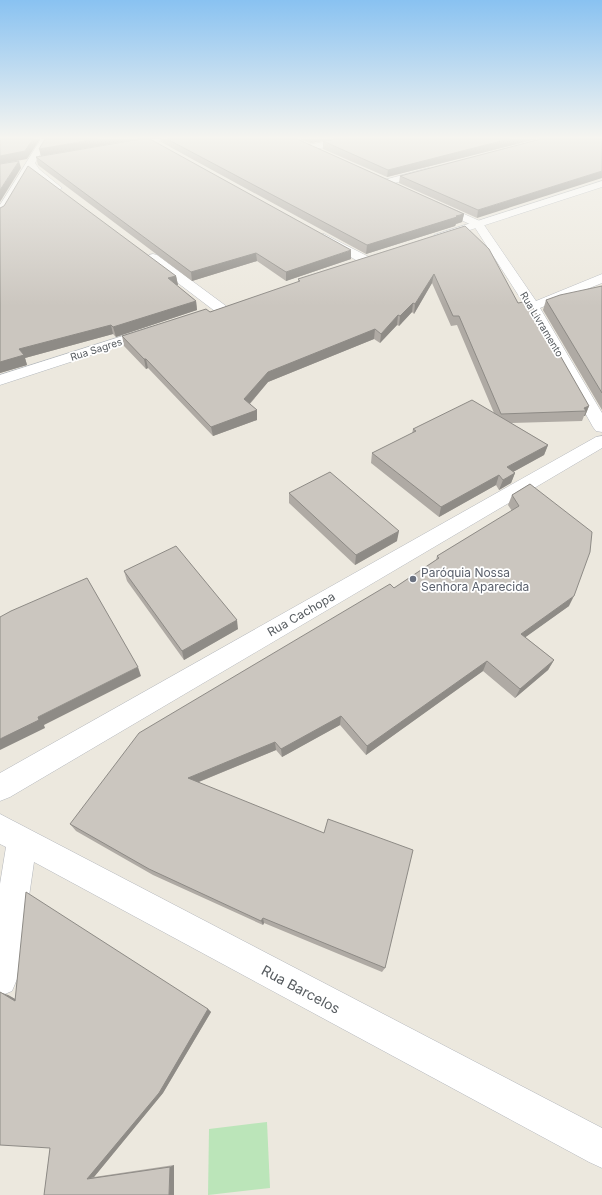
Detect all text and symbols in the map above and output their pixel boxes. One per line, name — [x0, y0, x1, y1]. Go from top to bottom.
street label: Rua Livramento — [518, 289, 566, 359]
street label: Rua Sagres — [69, 335, 123, 363]
place label: Paróquia Nossa Senhora Aparecida — [421, 565, 529, 594]
marker: Paróquia Nossa Senhora Aparecida — [408, 574, 418, 584]
street label: Rua Cachopa — [264, 589, 338, 639]
street label: Rua Barcelos — [259, 961, 343, 1017]

